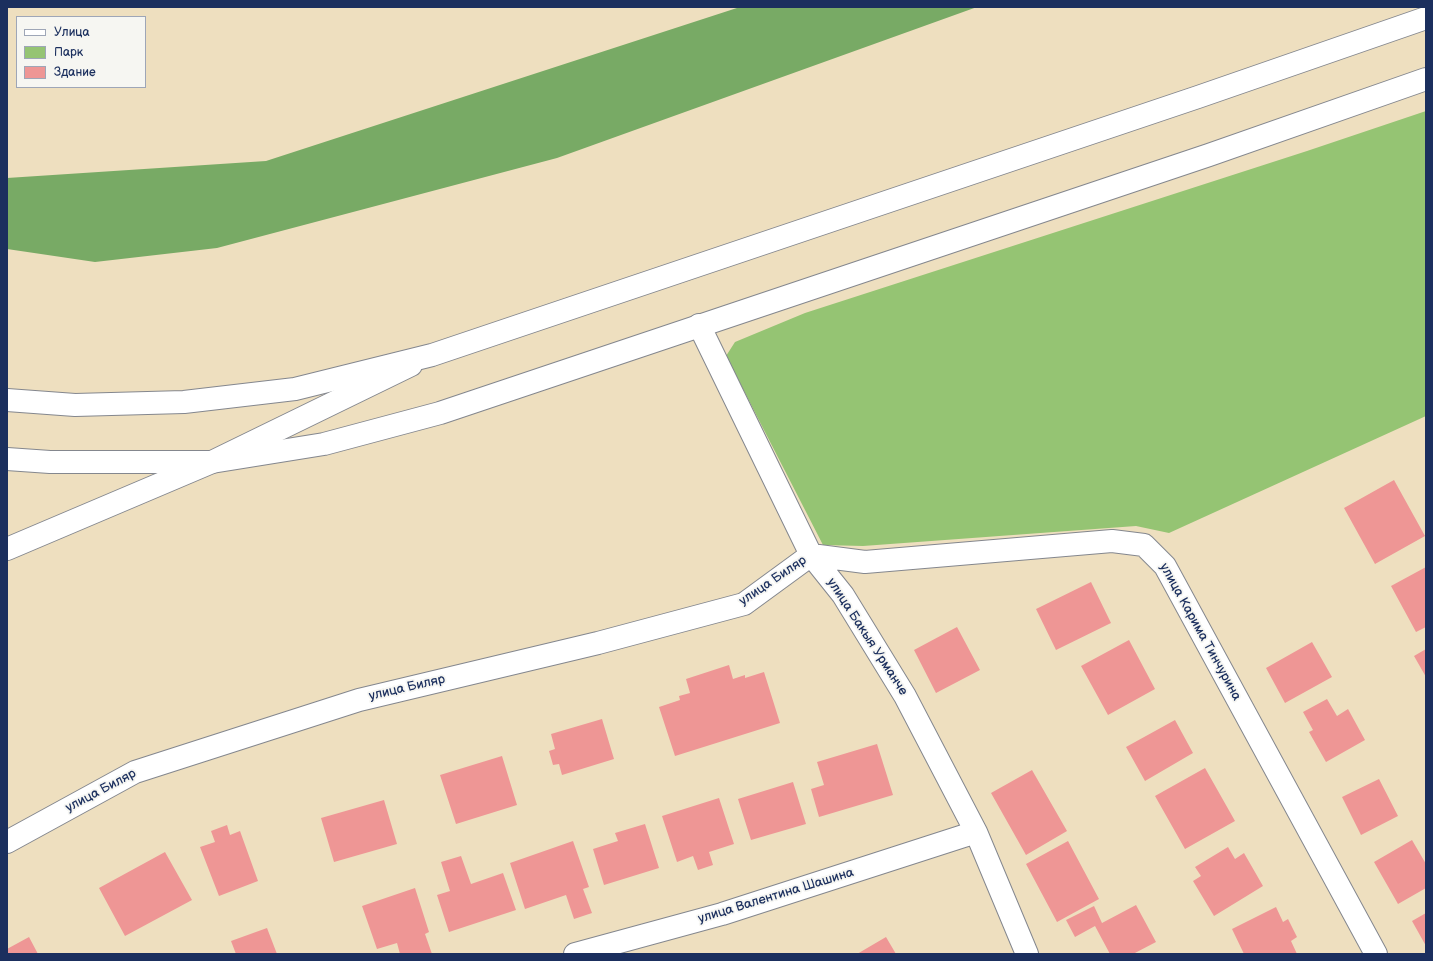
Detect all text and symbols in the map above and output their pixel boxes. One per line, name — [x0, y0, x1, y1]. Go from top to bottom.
legend — [16, 16, 146, 88]
text: Улица — [54, 25, 90, 40]
text: Парк — [54, 45, 83, 60]
text: Здание — [54, 65, 96, 80]
street label: улица Биляр — [736, 553, 810, 609]
street label: улица Карима Тинчурина — [1156, 561, 1244, 703]
street label: улица Бакыя Урманче — [823, 575, 911, 699]
street label: улица Биляр — [367, 672, 447, 704]
street label: улица Биляр — [63, 766, 139, 816]
street label: улица Валентина Шашина — [696, 865, 856, 927]

